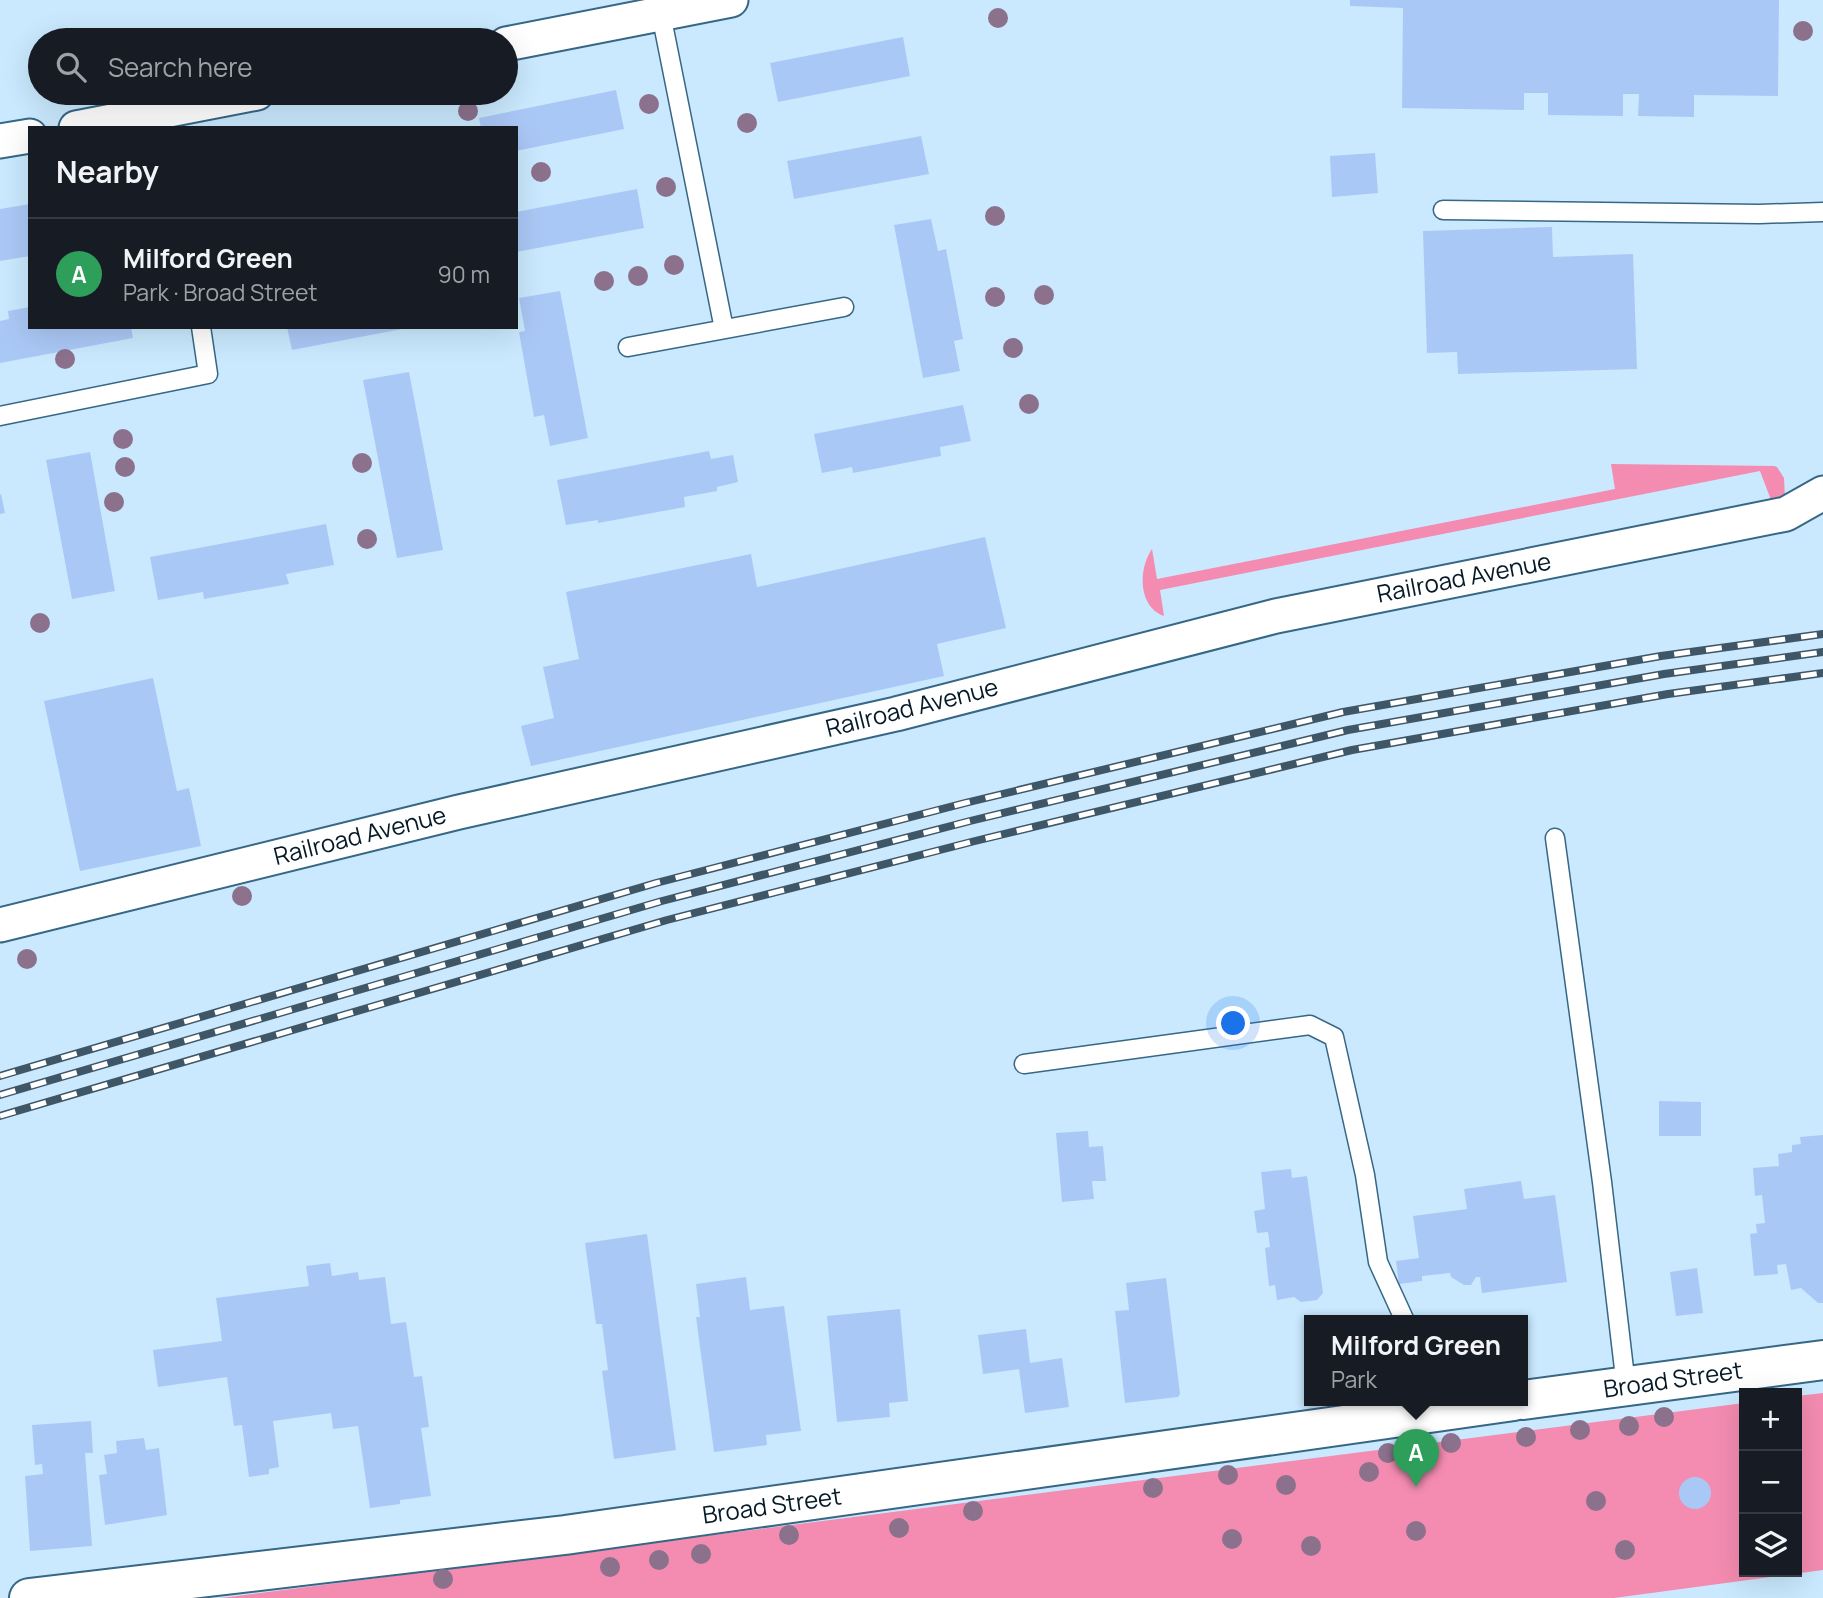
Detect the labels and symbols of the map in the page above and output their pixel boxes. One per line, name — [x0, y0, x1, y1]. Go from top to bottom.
street label: Railroad Avenue — [1374, 543, 1554, 610]
street label: Railroad Avenue — [822, 669, 1001, 744]
street label: Railroad Avenue — [270, 797, 449, 872]
your location — [1216, 1006, 1250, 1040]
street label: Broad Street — [1601, 1352, 1744, 1405]
pin: A — [1393, 1429, 1439, 1487]
street label: Broad Street — [700, 1478, 843, 1531]

